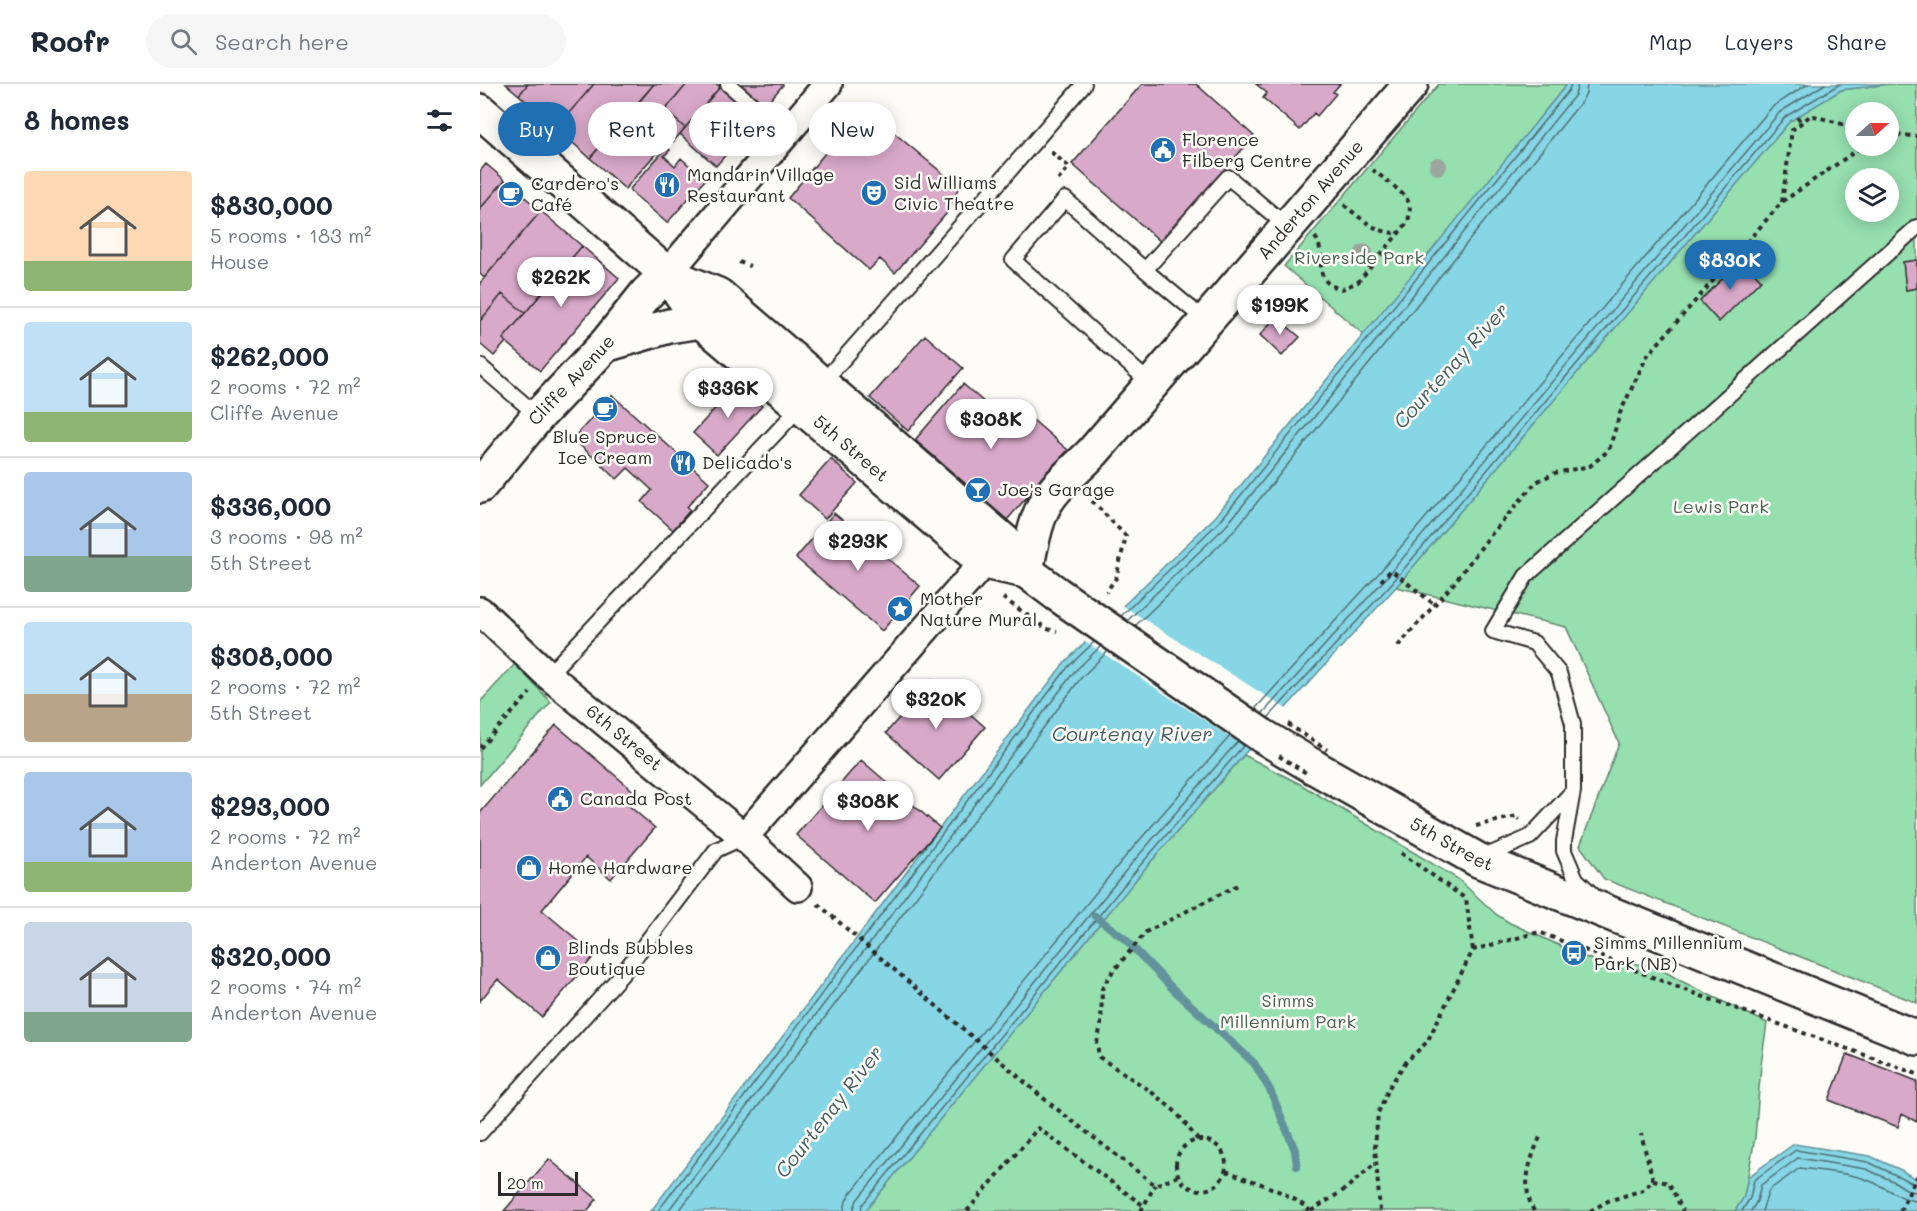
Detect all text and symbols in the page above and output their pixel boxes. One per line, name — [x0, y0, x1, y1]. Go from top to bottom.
search box — [146, 14, 566, 68]
text: Roofr — [30, 23, 110, 59]
icon: search — [167, 25, 200, 58]
text: Search here — [215, 27, 349, 56]
text: Map — [1649, 28, 1692, 55]
text: Layers — [1725, 28, 1794, 55]
text: Share — [1827, 28, 1887, 55]
chip: Buy — [498, 102, 576, 156]
chip: Rent — [588, 102, 677, 156]
chip: Filters — [689, 102, 797, 156]
chip: New — [809, 102, 896, 156]
north arrow — [1845, 102, 1899, 156]
map controls — [1845, 102, 1899, 222]
text: 8 homes — [24, 103, 130, 137]
icon: filters — [423, 104, 456, 137]
place label: Florence Filberg Centre — [1182, 127, 1312, 172]
street label: Anderton Avenue — [1252, 134, 1368, 264]
public building icon: Florence Filberg Centre — [1148, 135, 1178, 165]
place label: Mandarin Village Restaurant — [687, 162, 834, 207]
button: layers — [1845, 168, 1899, 222]
restaurant icon: Mandarin Village Restaurant — [652, 170, 682, 200]
place label: Sid Williams Civic Theatre — [894, 170, 1014, 215]
place label: Cardero's Café — [531, 171, 619, 216]
theatre icon: Sid Williams Civic Theatre — [859, 178, 889, 208]
cafe icon: Cardero's Café — [496, 179, 526, 209]
text: $830,000 — [210, 188, 333, 222]
icon: home — [72, 195, 144, 267]
text: 5 rooms · 183 m² — [210, 222, 372, 248]
pin: $830K — [1688, 240, 1772, 291]
park label: Riverside Park — [1294, 245, 1424, 269]
text: $830K — [1699, 246, 1761, 272]
text: House — [210, 248, 269, 274]
pin: $262K — [519, 257, 603, 308]
text: $262K — [531, 263, 591, 289]
pin: $199K — [1238, 285, 1322, 336]
text: $199K — [1251, 291, 1309, 317]
water label: Courtenay River — [1387, 297, 1514, 434]
street label: Cliffe Avenue — [522, 329, 620, 430]
text: $262,000 — [210, 339, 329, 373]
icon: home — [72, 346, 144, 418]
pin: $336K — [686, 368, 770, 419]
text: 2 rooms · 72 m² — [210, 373, 361, 399]
text: $336K — [697, 374, 759, 400]
cafe icon: Blue Spruce Ice Cream — [590, 394, 620, 424]
text: Cliffe Avenue — [210, 399, 339, 425]
pin: $308K — [949, 399, 1033, 450]
text: $308K — [960, 405, 1022, 431]
street label: 5th Street — [809, 409, 894, 487]
place label: Blue Spruce Ice Cream — [553, 424, 657, 469]
restaurant icon: Delicado's — [668, 448, 698, 478]
place label: Delicado's — [702, 450, 792, 474]
bar icon: Joe's Garage — [963, 475, 993, 505]
place label: Joe's Garage — [998, 477, 1115, 501]
text: $336,000 — [210, 489, 331, 523]
park label: Lewis Park — [1673, 494, 1769, 518]
icon: home — [72, 496, 144, 568]
pin: $293K — [816, 521, 900, 572]
text: 3 rooms · 98 m² — [210, 523, 363, 549]
text: $293K — [828, 527, 888, 553]
text: 5th Street — [210, 549, 312, 575]
place label: Mother Nature Mural — [920, 586, 1037, 631]
place icon: Mother Nature Mural — [885, 594, 915, 624]
text: $308,000 — [210, 639, 333, 673]
icon: home — [72, 646, 144, 718]
text: 2 rooms · 72 m² — [210, 673, 361, 699]
pin: $320K — [894, 679, 978, 730]
text: $320K — [905, 685, 967, 711]
street label: 6th Street — [582, 698, 668, 776]
text: 5th Street — [210, 699, 312, 725]
water label: Courtenay River — [1052, 720, 1212, 746]
pin: $308K — [826, 781, 910, 832]
public building icon: Canada Post — [545, 784, 575, 814]
place label: Canada Post — [580, 786, 692, 810]
text: $308K — [837, 787, 899, 813]
text: $293,000 — [210, 789, 330, 823]
icon: home — [72, 796, 144, 868]
street label: 5th Street — [1406, 811, 1497, 876]
text: 2 rooms · 72 m² — [210, 823, 361, 849]
text: Anderton Avenue — [210, 849, 377, 875]
shop icon: Home Hardware — [514, 853, 544, 883]
place label: Home Hardware — [548, 855, 693, 879]
place label: Simms Millennium Park (NB) — [1594, 930, 1743, 975]
place label: Blinds Bubbles Boutique — [568, 935, 693, 980]
bus stop icon: Simms Millennium Park (NB) — [1559, 938, 1589, 968]
text: $320,000 — [210, 939, 331, 973]
shop icon: Blinds Bubbles Boutique — [533, 943, 563, 973]
icon: home — [72, 946, 144, 1018]
text: 2 rooms · 74 m² — [210, 973, 361, 999]
park label: Simms Millennium Park — [1220, 988, 1356, 1033]
text: Anderton Avenue — [210, 999, 377, 1025]
water label: Courtenay River — [769, 1040, 888, 1183]
scale bar — [498, 1169, 578, 1196]
text: 20 m — [507, 1172, 544, 1193]

